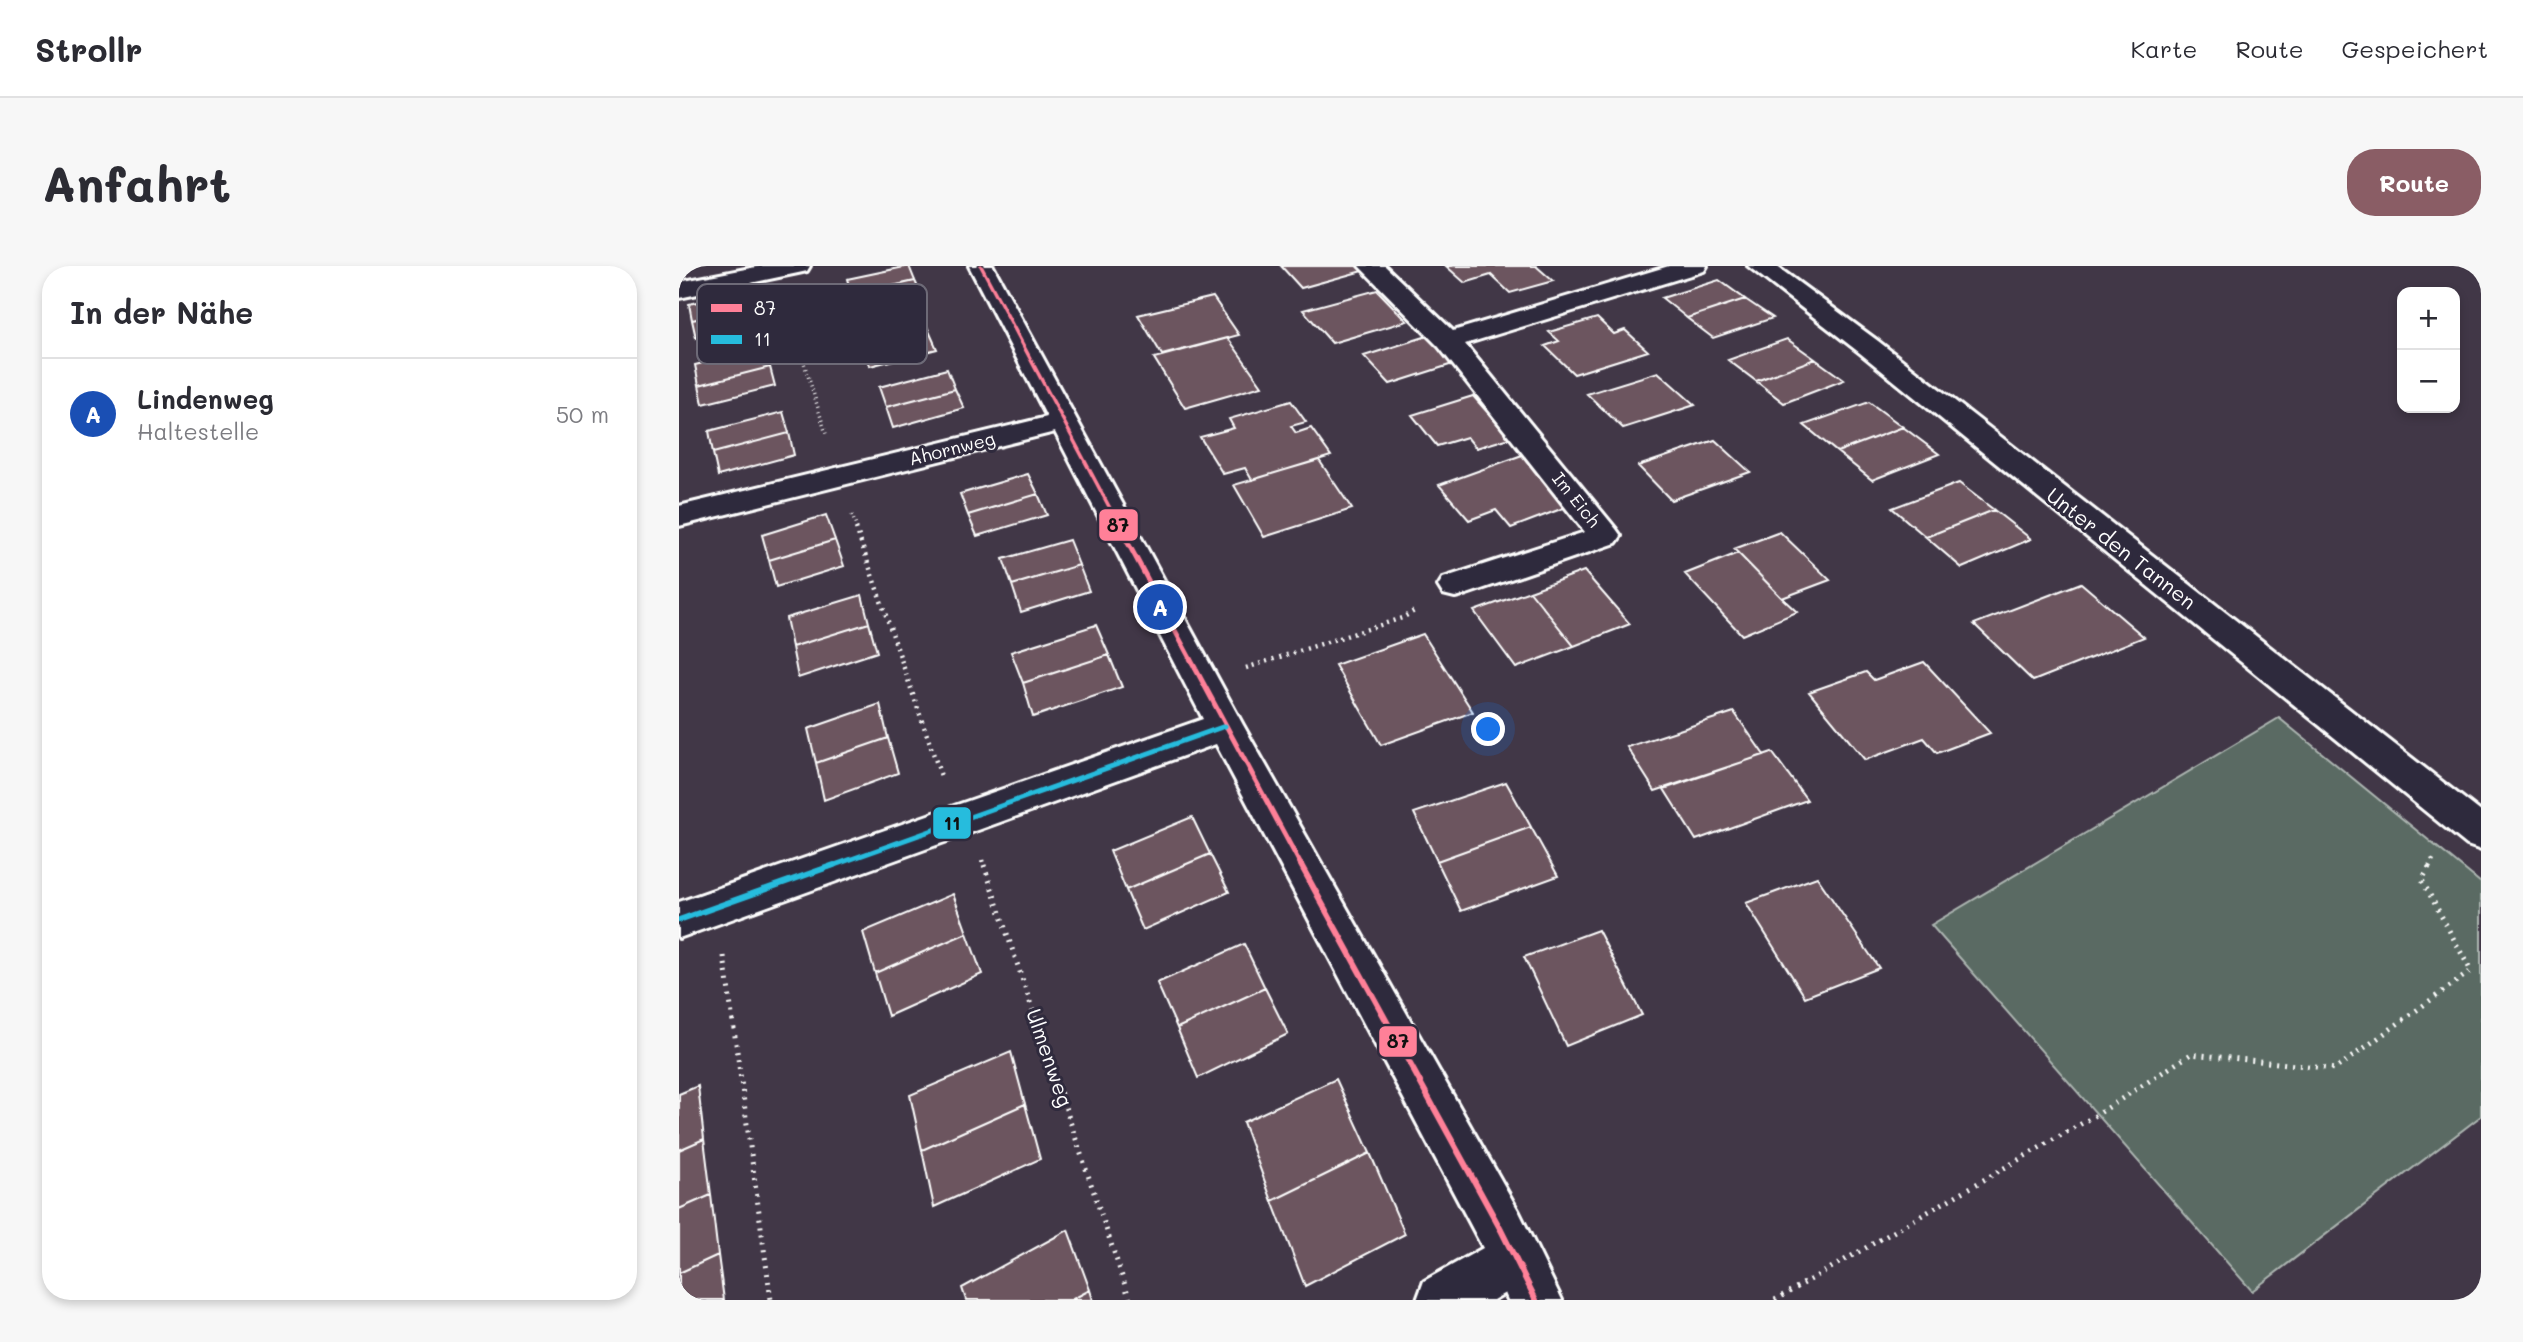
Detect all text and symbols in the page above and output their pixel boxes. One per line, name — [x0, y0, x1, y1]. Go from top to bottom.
text: Strollr — [35, 27, 143, 70]
text: Karte — [2130, 33, 2197, 64]
text: Route — [2235, 33, 2304, 64]
text: Gespeichert — [2342, 33, 2488, 64]
button: Route — [2347, 149, 2481, 216]
text: Anfahrt — [42, 151, 231, 214]
legend — [697, 284, 927, 364]
map controls — [2397, 287, 2460, 413]
button: + — [2397, 287, 2460, 350]
text: In der Nähe — [70, 292, 253, 332]
text: 87 — [754, 295, 776, 320]
text: 11 — [754, 326, 771, 351]
button: − — [2397, 350, 2460, 413]
text: Lindenweg — [137, 382, 274, 416]
text: A — [85, 399, 101, 429]
text: 50 m — [556, 399, 609, 429]
text: Haltestelle — [137, 416, 259, 446]
street label: Ahornweg — [906, 426, 997, 470]
street label: Im Eich — [1547, 467, 1606, 532]
street label: Unter den Tannen — [2042, 481, 2202, 615]
line badge: 87 — [1098, 508, 1139, 542]
text: 87 — [1107, 512, 1130, 537]
pin: A — [1137, 581, 1183, 633]
your location — [1471, 712, 1505, 746]
line badge: 11 — [932, 806, 972, 840]
text: 11 — [944, 810, 960, 835]
street label: Ulmenweg — [1021, 1005, 1080, 1110]
line badge: 87 — [1378, 1025, 1418, 1058]
text: 87 — [1387, 1028, 1410, 1053]

